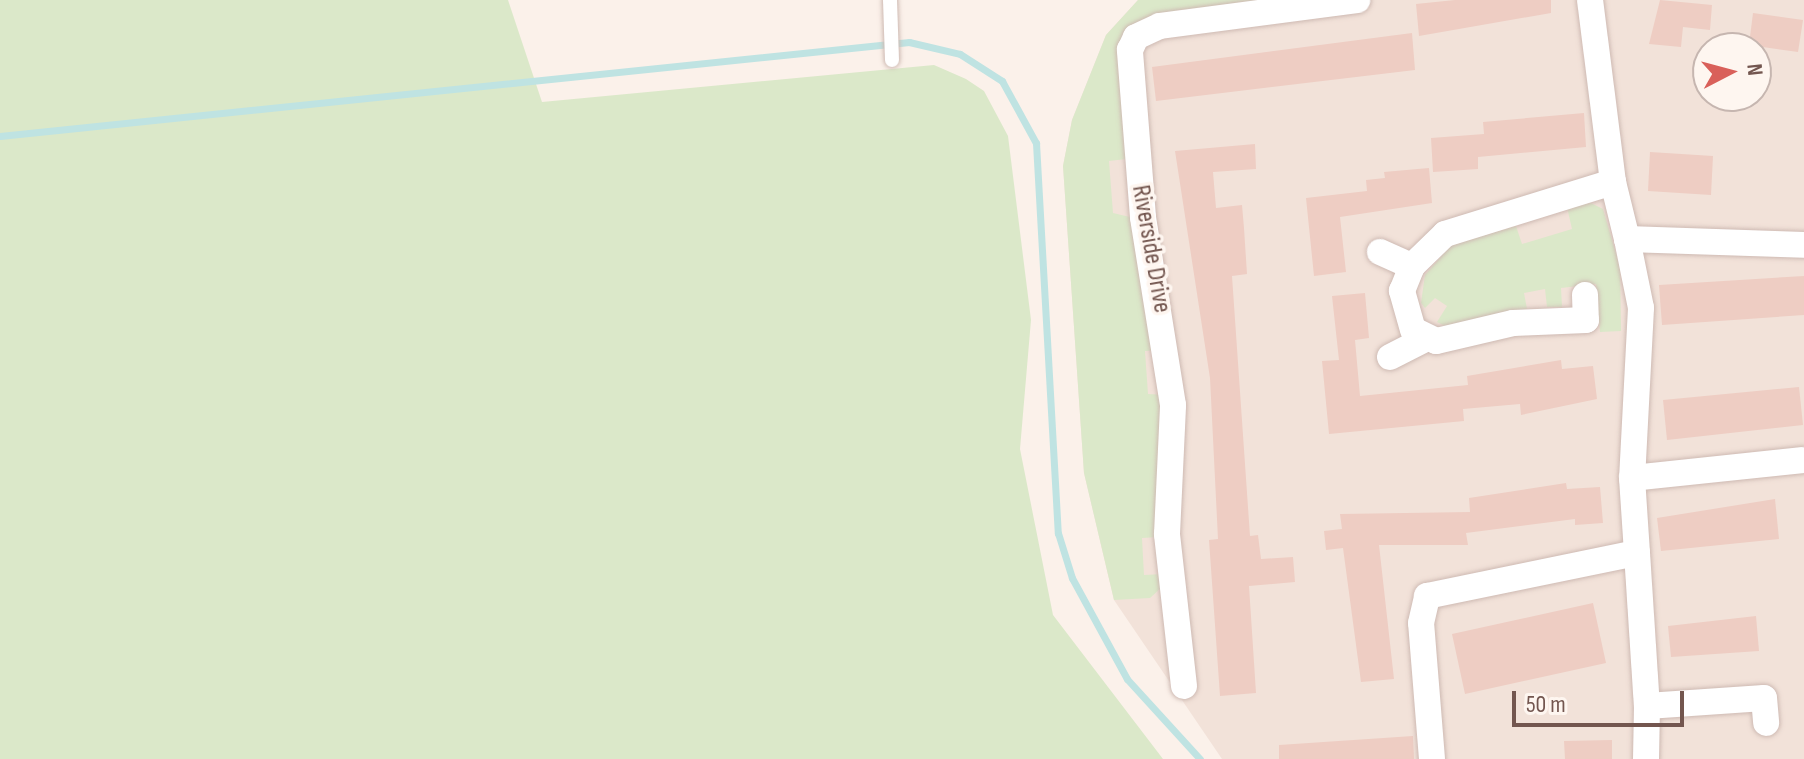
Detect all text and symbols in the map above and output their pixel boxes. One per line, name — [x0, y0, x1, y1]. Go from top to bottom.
north arrow — [1692, 32, 1772, 112]
text: N — [1740, 62, 1768, 77]
street label: Riverside Drive — [1124, 183, 1178, 315]
scale bar — [1516, 675, 1688, 725]
text: 50 m — [1526, 690, 1566, 719]

